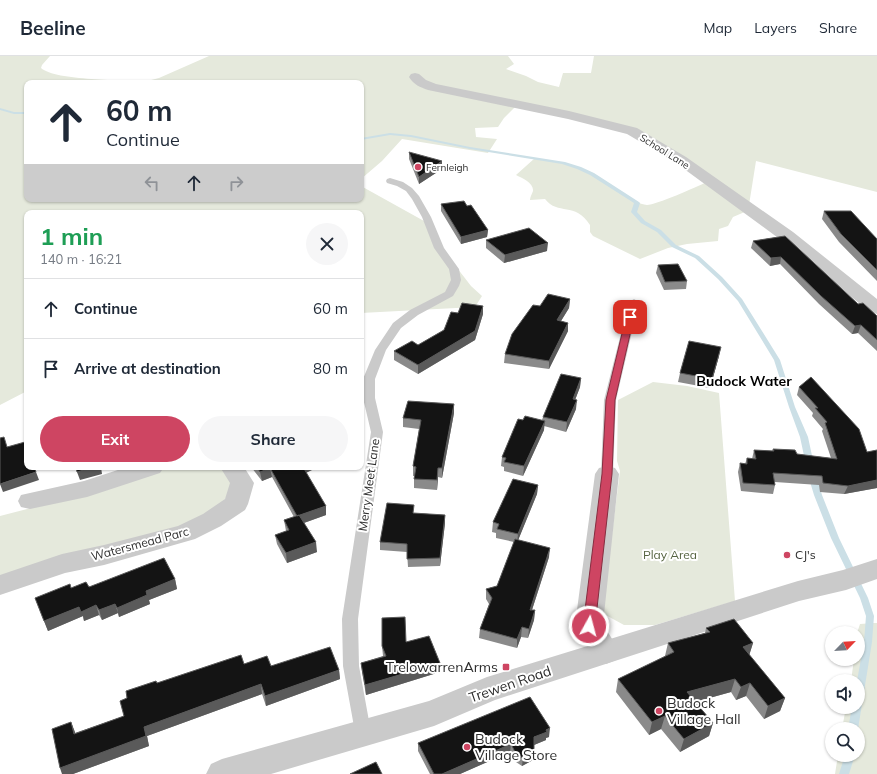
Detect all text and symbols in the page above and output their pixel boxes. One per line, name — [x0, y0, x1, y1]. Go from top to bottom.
text: Beeline — [20, 16, 86, 40]
text: Map — [703, 19, 732, 37]
text: Layers — [754, 19, 797, 37]
text: Share — [819, 19, 857, 37]
text: 60 m — [106, 93, 172, 128]
icon: ahead — [40, 96, 92, 148]
text: Continue — [106, 128, 180, 151]
street label: School Lane — [637, 131, 692, 172]
place label: Fernleigh — [426, 161, 469, 174]
marker: Fernleigh — [413, 162, 423, 172]
icon: left — [141, 172, 163, 194]
icon: ahead — [183, 172, 205, 194]
icon: right — [225, 172, 247, 194]
text: 1 min — [40, 221, 103, 251]
button: close — [306, 223, 348, 265]
text: 140 m · 16:21 — [40, 251, 122, 267]
icon: ahead — [40, 298, 62, 320]
text: Continue — [74, 299, 137, 318]
text: 60 m — [313, 299, 348, 318]
pin — [613, 300, 647, 334]
icon: arrive — [619, 306, 641, 328]
icon: arrive — [40, 358, 62, 380]
text: Arrive at destination — [74, 359, 221, 378]
text: 80 m — [313, 359, 348, 378]
district label: Budock Water — [696, 372, 792, 390]
button: Exit — [40, 416, 190, 462]
button: Share — [198, 416, 348, 462]
street label: Merry Meet Lane — [355, 438, 382, 532]
street label: Watersmead Parc — [89, 523, 190, 564]
park label: Play Area — [643, 547, 697, 562]
place label: CJ's — [795, 547, 816, 562]
marker: CJ's — [782, 550, 792, 560]
position arrow — [568, 605, 610, 647]
north arrow — [825, 626, 865, 666]
map controls — [825, 626, 865, 762]
place label: TrelowarrenArms — [386, 658, 498, 676]
street label: Trewen Road — [467, 662, 553, 706]
marker: TrelowarrenArms — [501, 662, 511, 672]
button: sound — [825, 674, 865, 714]
place label: Budock Village Hall — [667, 694, 741, 728]
marker: Budock Village Hall — [654, 706, 664, 716]
button: search — [825, 722, 865, 762]
place label: Budock Village Store — [475, 730, 557, 764]
marker: Budock Village Store — [462, 742, 472, 752]

